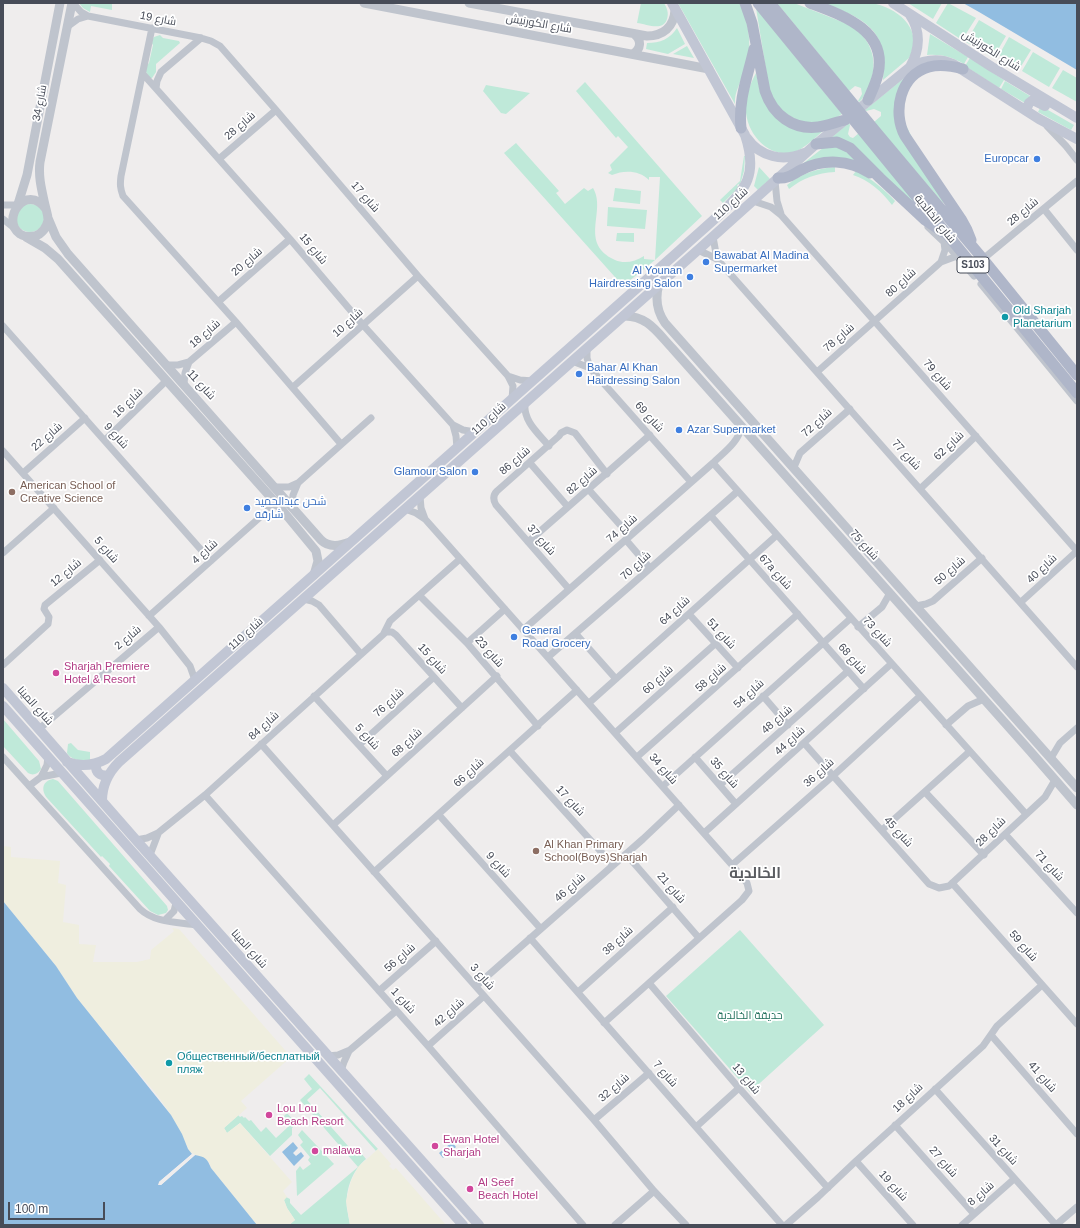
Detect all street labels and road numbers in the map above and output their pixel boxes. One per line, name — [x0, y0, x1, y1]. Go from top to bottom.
street label: شارع 19 — [139, 9, 177, 29]
street label: شارع الكورنيش — [505, 12, 573, 36]
street label: شارع الكورنيش — [959, 28, 1023, 74]
street label: شارع 34 — [30, 84, 50, 122]
street label: شارع 28 — [222, 109, 258, 143]
street label: شارع 17 — [348, 179, 382, 215]
street label: شارع 110 — [711, 185, 751, 223]
street label: شارع الخالدية — [911, 192, 959, 246]
street label: شارع 28 — [1005, 195, 1041, 229]
street label: شارع 15 — [296, 231, 330, 267]
street label: شارع 20 — [229, 245, 265, 279]
road number: S103 — [957, 257, 989, 273]
street label: شارع 80 — [883, 266, 919, 300]
street label: شارع 10 — [330, 306, 366, 340]
street label: شارع 18 — [187, 317, 223, 351]
street label: شارع 78 — [821, 321, 857, 355]
street label: شارع 79 — [920, 357, 954, 393]
street label: شارع 11 — [184, 367, 218, 403]
street label: شارع 16 — [110, 386, 146, 420]
street label: شارع 69 — [632, 399, 666, 435]
street label: شارع 110 — [469, 400, 509, 438]
street label: شارع 72 — [799, 406, 835, 440]
street label: شارع 22 — [29, 420, 65, 454]
street label: شارع 9 — [101, 420, 131, 452]
street label: شارع 62 — [931, 429, 967, 463]
street label: شارع 77 — [889, 437, 923, 473]
street label: شارع 86 — [497, 444, 533, 478]
street label: شارع 82 — [564, 464, 600, 498]
street label: شارع 74 — [604, 512, 640, 546]
street label: شارع 37 — [524, 522, 558, 558]
street label: شارع 75 — [847, 527, 881, 563]
street label: شارع 5 — [91, 534, 121, 566]
street label: شارع 4 — [189, 537, 221, 567]
street label: شارع 70 — [618, 549, 654, 583]
street label: 67a شارع — [756, 552, 794, 592]
street label: شارع 40 — [1024, 552, 1060, 586]
street label: شارع 50 — [932, 554, 968, 588]
street label: شارع 12 — [48, 556, 84, 590]
street label: شارع 64 — [657, 594, 693, 628]
street label: شارع 73 — [860, 614, 894, 650]
street label: شارع 110 — [226, 615, 266, 653]
street label: شارع 51 — [704, 616, 738, 652]
street label: شارع 2 — [112, 623, 144, 653]
street label: شارع 23 — [472, 634, 506, 670]
street label: شارع 15 — [415, 641, 449, 677]
street label: شارع 68 — [835, 641, 869, 677]
street label: شارع 58 — [693, 661, 729, 695]
street label: شارع 60 — [640, 663, 676, 697]
street label: شارع 54 — [731, 677, 767, 711]
street label: شارع المينا — [14, 684, 56, 728]
street label: شارع 76 — [371, 686, 407, 720]
street label: شارع 48 — [759, 703, 795, 737]
street label: شارع 84 — [246, 709, 282, 743]
street label: شارع 5 — [352, 721, 382, 753]
street label: شارع 44 — [772, 724, 808, 758]
street label: شارع 68 — [389, 726, 425, 760]
street label: شارع 34 — [646, 751, 680, 787]
street label: شارع 35 — [707, 755, 741, 791]
street label: شارع 66 — [451, 756, 487, 790]
street label: شارع 36 — [801, 756, 837, 790]
street label: شارع 17 — [553, 783, 587, 819]
street label: شارع 45 — [881, 814, 915, 850]
street label: شارع 28 — [973, 815, 1009, 849]
street label: شارع 71 — [1032, 848, 1066, 884]
street label: شارع 9 — [483, 849, 513, 881]
street label: شارع 21 — [654, 870, 688, 906]
street label: شارع 46 — [552, 871, 588, 905]
street label: شارع 38 — [600, 924, 636, 958]
street label: شارع المينا — [228, 927, 270, 971]
street label: شارع 59 — [1006, 928, 1040, 964]
street label: شارع 56 — [382, 941, 418, 975]
street label: شارع 3 — [467, 961, 497, 993]
street label: شارع 1 — [388, 985, 418, 1017]
street label: شارع 42 — [431, 996, 467, 1030]
street label: شارع 7 — [650, 1058, 680, 1090]
street label: شارع 41 — [1025, 1059, 1059, 1095]
street label: شارع 13 — [729, 1061, 763, 1097]
street label: شارع 32 — [596, 1071, 632, 1105]
street label: شارع 18 — [890, 1081, 926, 1115]
street label: شارع 31 — [986, 1132, 1020, 1168]
street label: شارع 27 — [926, 1144, 960, 1180]
street label: شارع 19 — [876, 1168, 910, 1204]
street label: شارع 8 — [965, 1179, 997, 1209]

